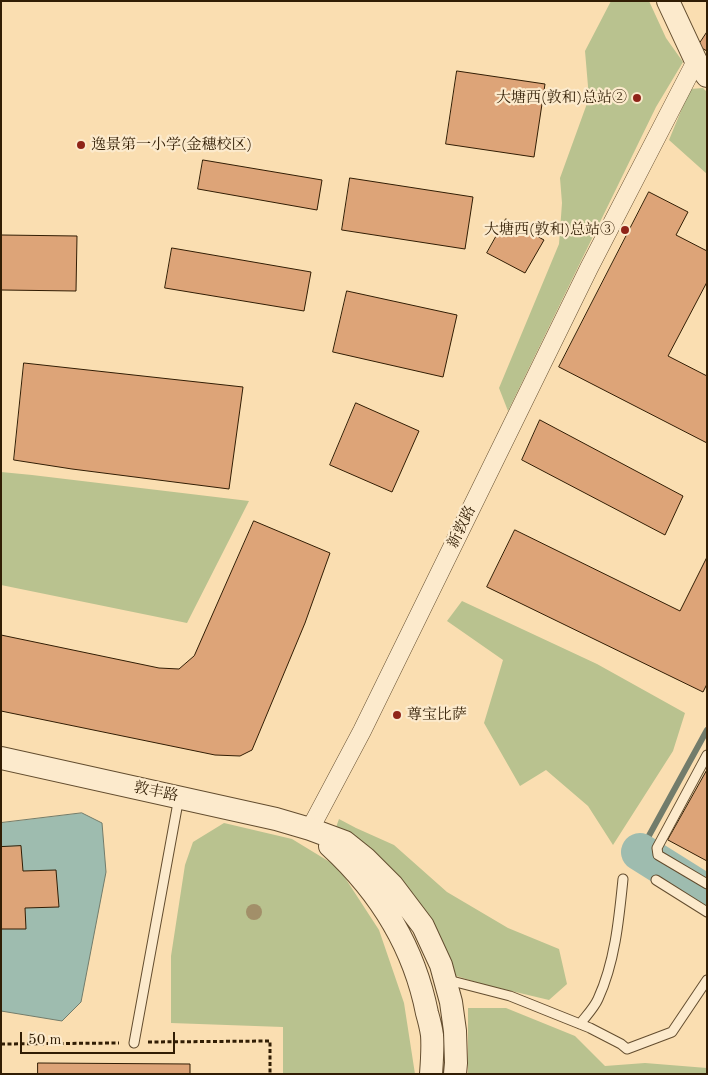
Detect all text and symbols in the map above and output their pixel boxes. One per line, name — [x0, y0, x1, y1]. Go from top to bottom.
place label: 大塘西(敦和)总站② — [496, 89, 627, 107]
marker: 大塘西(敦和)总站② — [631, 92, 643, 104]
place label: 逸景第一小学(金穗校区) — [91, 136, 252, 154]
marker: 逸景第一小学(金穗校区) — [75, 139, 87, 151]
place label: 大塘西(敦和)总站③ — [484, 221, 615, 239]
marker: 大塘西(敦和)总站③ — [619, 224, 631, 236]
street label: 新敦路 — [444, 503, 480, 551]
place label: 尊宝比萨 — [407, 706, 467, 724]
marker: 尊宝比萨 — [391, 709, 403, 721]
street label: 敦丰路 — [132, 779, 180, 805]
scale bar — [22, 1022, 178, 1054]
text: 50 m — [28, 1033, 62, 1048]

